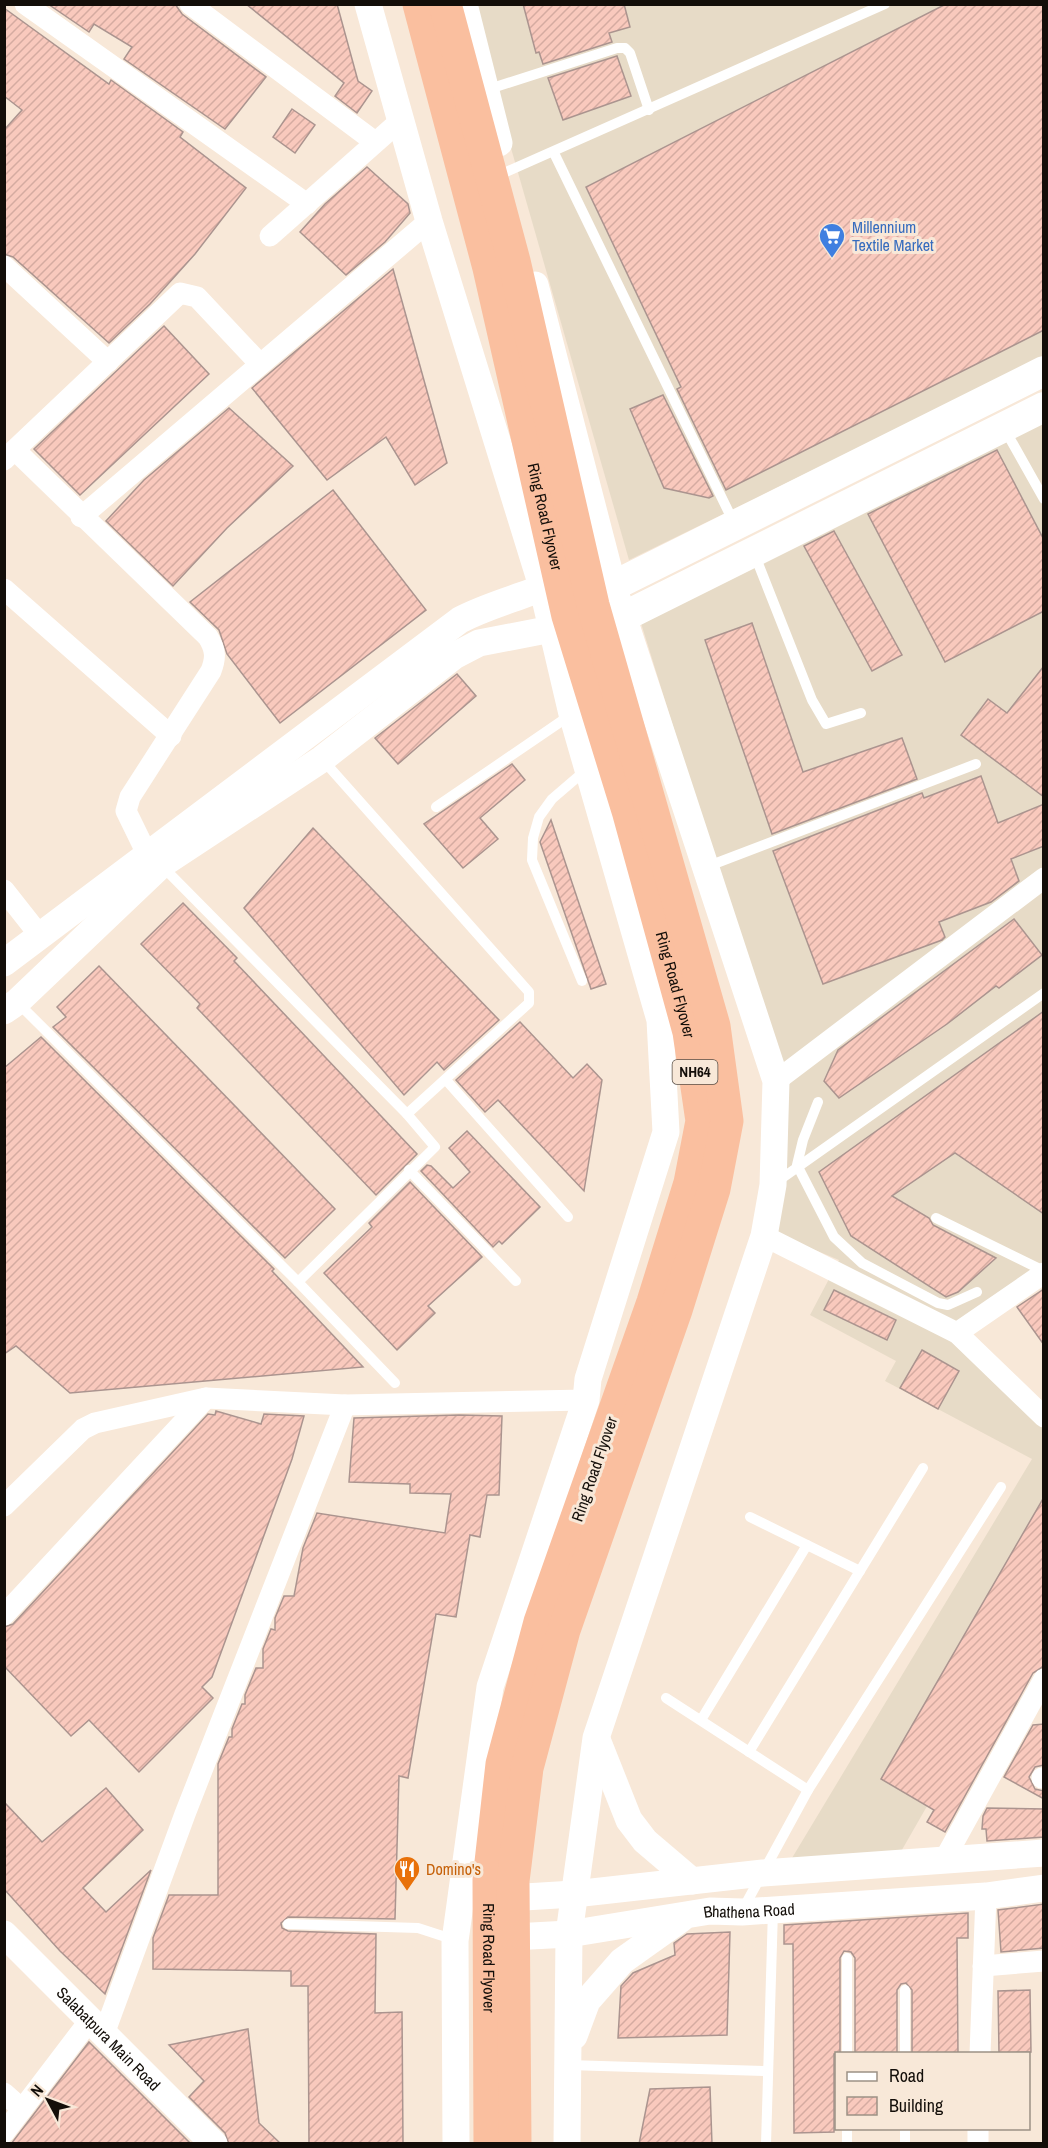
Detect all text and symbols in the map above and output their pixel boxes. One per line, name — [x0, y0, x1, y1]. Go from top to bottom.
place label: Millennium Textile Market — [852, 216, 934, 256]
supermarket icon: Millennium Textile Market — [817, 221, 847, 259]
street label: Ring Road Flyover — [523, 461, 568, 573]
street label: Ring Road Flyover — [651, 929, 701, 1040]
road number: NH64 — [672, 1060, 718, 1084]
street label: Ring Road Flyover — [566, 1413, 622, 1524]
restaurant icon: Domino's — [392, 1854, 422, 1892]
place label: Domino's — [426, 1858, 481, 1880]
street label: Bhathena Road — [702, 1898, 795, 1923]
street label: Ring Road Flyover — [478, 1903, 501, 2013]
street label: Salabatpura Main Road — [52, 1982, 165, 2095]
legend — [835, 2052, 1030, 2130]
text: Road — [889, 2063, 924, 2088]
north arrow — [18, 2070, 78, 2130]
text: N — [25, 2079, 48, 2101]
text: Building — [889, 2093, 944, 2118]

